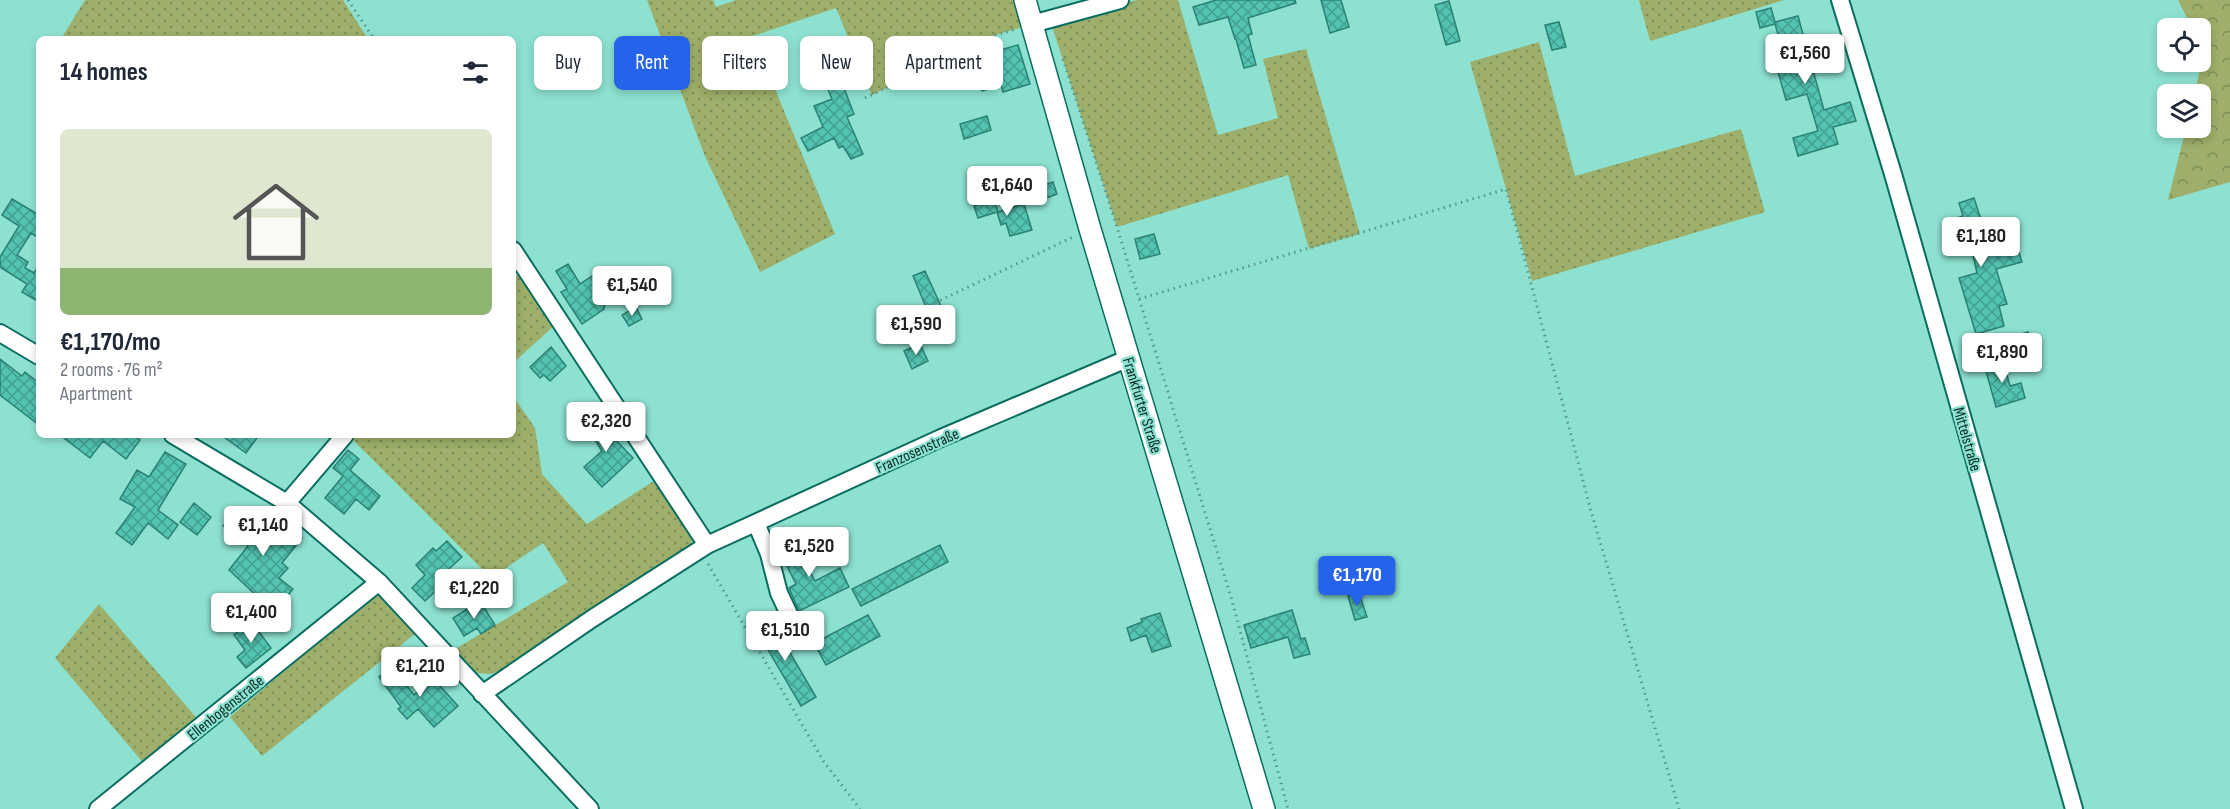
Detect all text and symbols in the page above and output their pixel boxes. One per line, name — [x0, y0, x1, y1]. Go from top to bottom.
map controls — [2157, 18, 2211, 138]
button: locate — [2157, 18, 2211, 72]
pin: €1,560 — [1756, 34, 1854, 85]
chip: Buy — [534, 36, 602, 90]
chip: Rent — [614, 36, 690, 90]
chip: Filters — [702, 36, 788, 90]
chip: New — [800, 36, 873, 90]
chip: Apartment — [885, 36, 1003, 90]
text: €1,560 — [1779, 41, 1831, 65]
icon: filters — [459, 56, 492, 89]
text: 14 homes — [60, 57, 148, 88]
button: layers — [2157, 84, 2211, 138]
pin: €1,640 — [958, 166, 1056, 217]
icon: home — [222, 168, 330, 276]
text: €1,640 — [981, 173, 1033, 197]
pin: €1,180 — [1932, 217, 2030, 268]
text: €1,180 — [1956, 224, 2006, 248]
pin: €1,540 — [583, 266, 681, 317]
text: €1,540 — [606, 273, 658, 297]
pin: €1,590 — [867, 305, 965, 356]
text: €1,590 — [890, 312, 942, 336]
text: €1,170/mo — [60, 327, 161, 358]
pin: €1,890 — [1953, 333, 2051, 384]
text: €1,890 — [1976, 340, 2028, 364]
street label: Frankfurter Straße — [1118, 355, 1165, 456]
text: 2 rooms · 76 m² — [60, 358, 163, 382]
text: Apartment — [60, 382, 133, 406]
pin: €2,320 — [557, 402, 655, 453]
street label: Mittelstraße — [1948, 405, 1985, 474]
text: €2,320 — [580, 409, 632, 433]
street label: Franzosenstraße — [873, 425, 962, 478]
pin: €1,140 — [214, 506, 312, 557]
text: €1,140 — [238, 513, 288, 537]
pin: €1,520 — [760, 527, 858, 578]
text: €1,520 — [784, 534, 834, 558]
pin: €1,170 — [1308, 556, 1406, 607]
text: €1,170 — [1332, 563, 1382, 587]
pin: €1,220 — [425, 569, 523, 620]
text: €1,220 — [449, 576, 499, 600]
pin: €1,400 — [202, 593, 300, 644]
text: €1,400 — [225, 600, 277, 624]
pin: €1,510 — [736, 611, 834, 662]
text: €1,510 — [760, 618, 810, 642]
pin: €1,210 — [371, 647, 469, 698]
text: €1,210 — [395, 654, 445, 678]
street label: Ellenbogenstraße — [184, 672, 268, 745]

